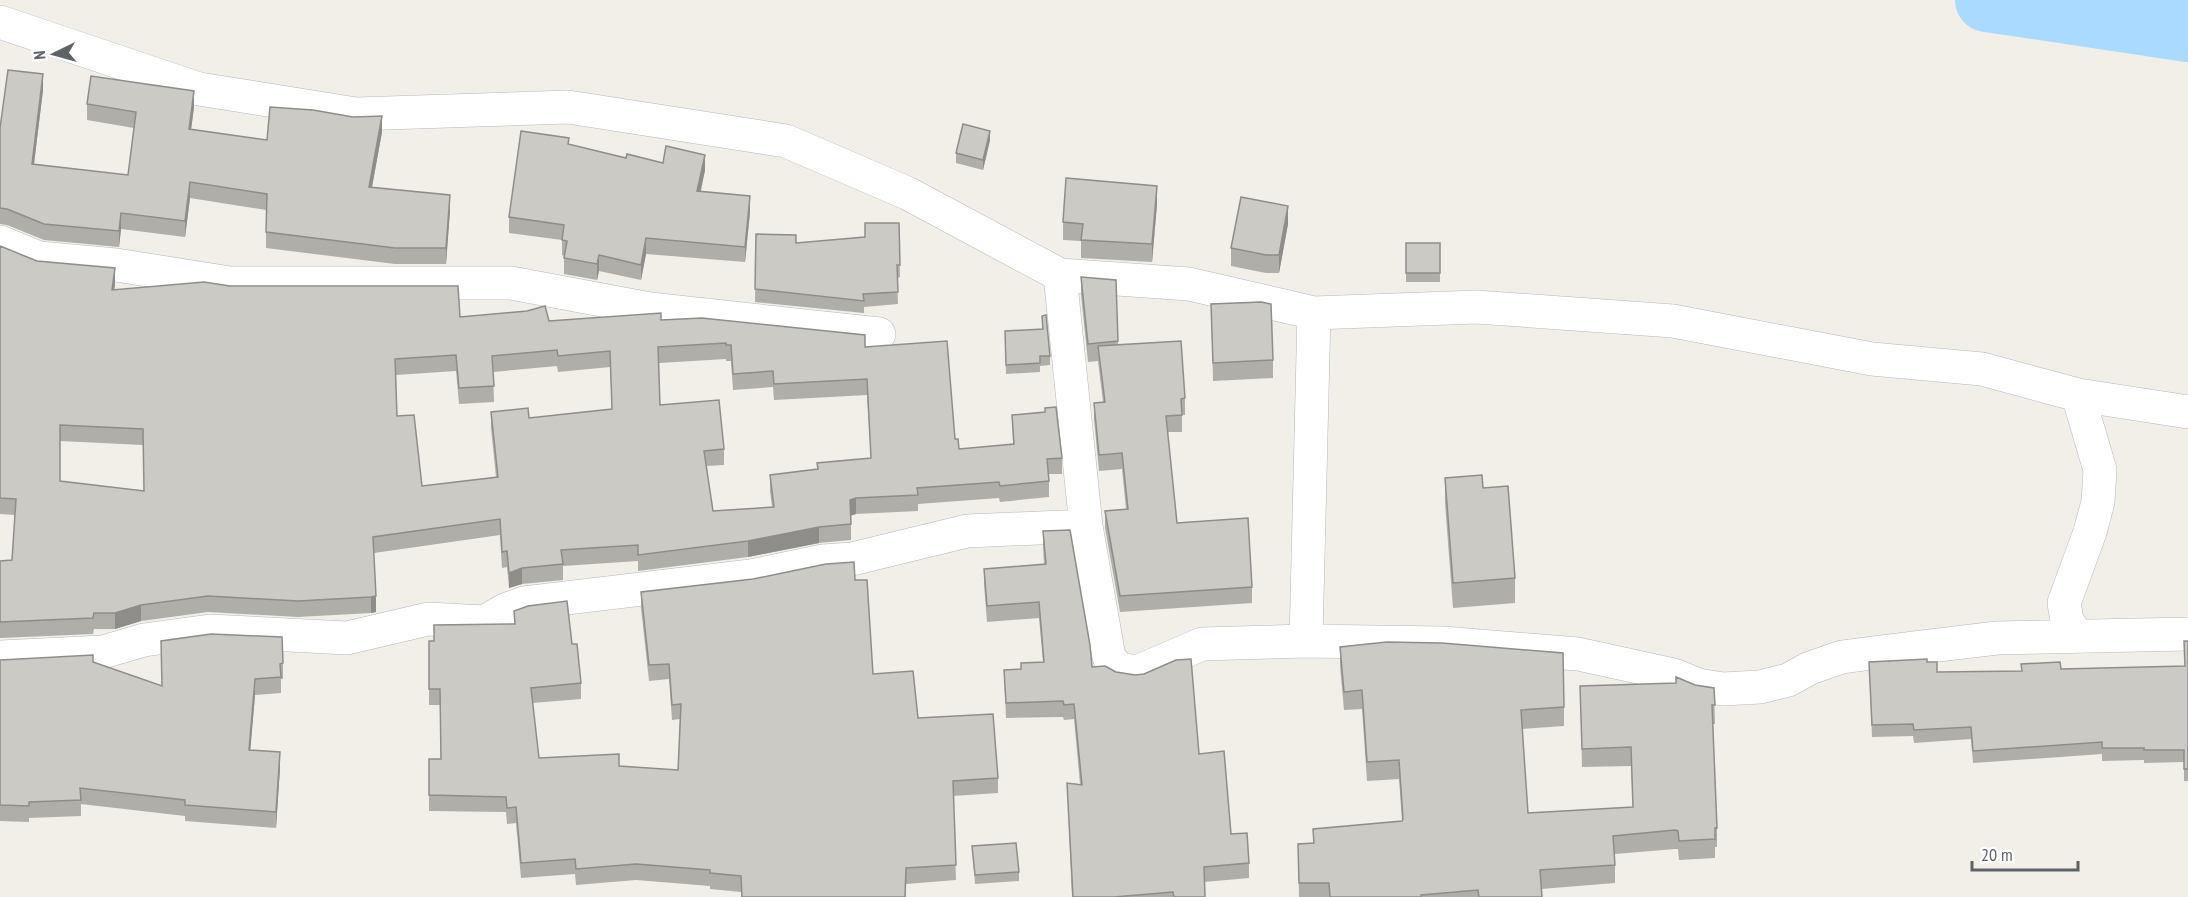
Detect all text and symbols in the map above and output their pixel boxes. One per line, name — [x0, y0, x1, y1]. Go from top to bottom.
north arrow — [24, 24, 84, 84]
text: N — [29, 50, 49, 60]
scale bar — [1972, 834, 2078, 872]
text: 20 m — [1981, 843, 2013, 866]

